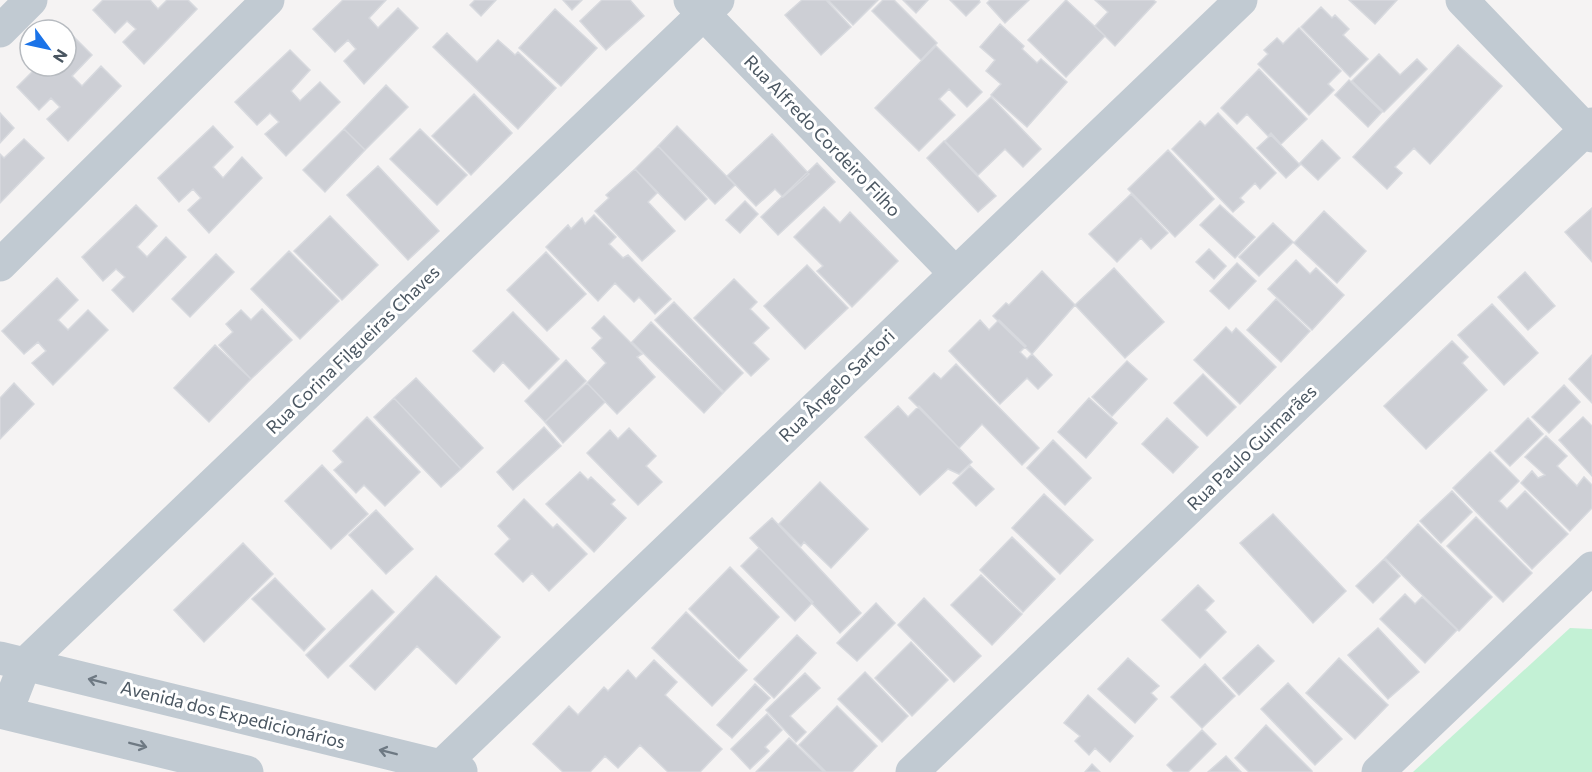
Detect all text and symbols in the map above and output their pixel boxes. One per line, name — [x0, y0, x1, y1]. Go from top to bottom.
north arrow — [18, 18, 78, 78]
text: N — [50, 46, 72, 67]
street label: Rua Alfredo Cordeiro Filho — [740, 50, 906, 221]
street label: Rua Corina Filgueiras Chaves — [261, 260, 444, 438]
street label: Rua Ângelo Sartori — [774, 324, 899, 446]
street label: Rua Paulo Guimarães — [1182, 380, 1321, 515]
one-way arrow — [87, 675, 106, 687]
street label: Avenida dos Expedicionários — [119, 675, 348, 753]
one-way arrow — [129, 740, 148, 752]
one-way arrow — [379, 746, 398, 758]

